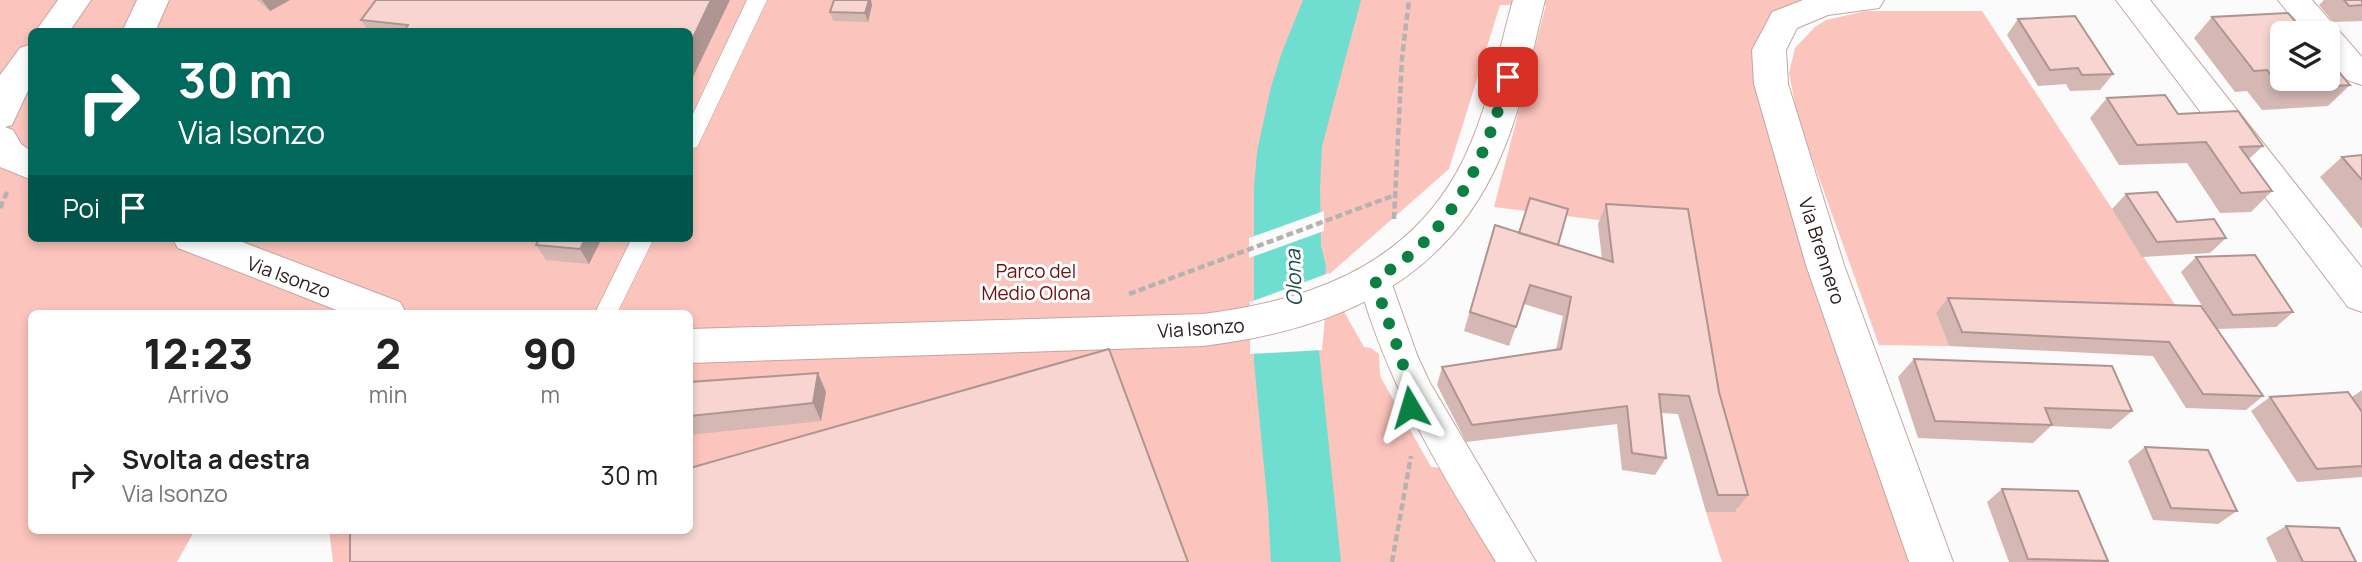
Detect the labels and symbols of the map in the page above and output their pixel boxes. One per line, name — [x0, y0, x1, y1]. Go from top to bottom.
pin — [1478, 47, 1538, 107]
street label: Via Brennero — [1793, 194, 1851, 308]
water label: Olona — [1278, 248, 1308, 307]
street label: Via Isonzo — [244, 250, 334, 304]
park label: Parco del Medio Olona — [981, 258, 1091, 306]
street label: Via Isonzo — [1157, 312, 1245, 344]
position arrow — [1373, 370, 1447, 444]

